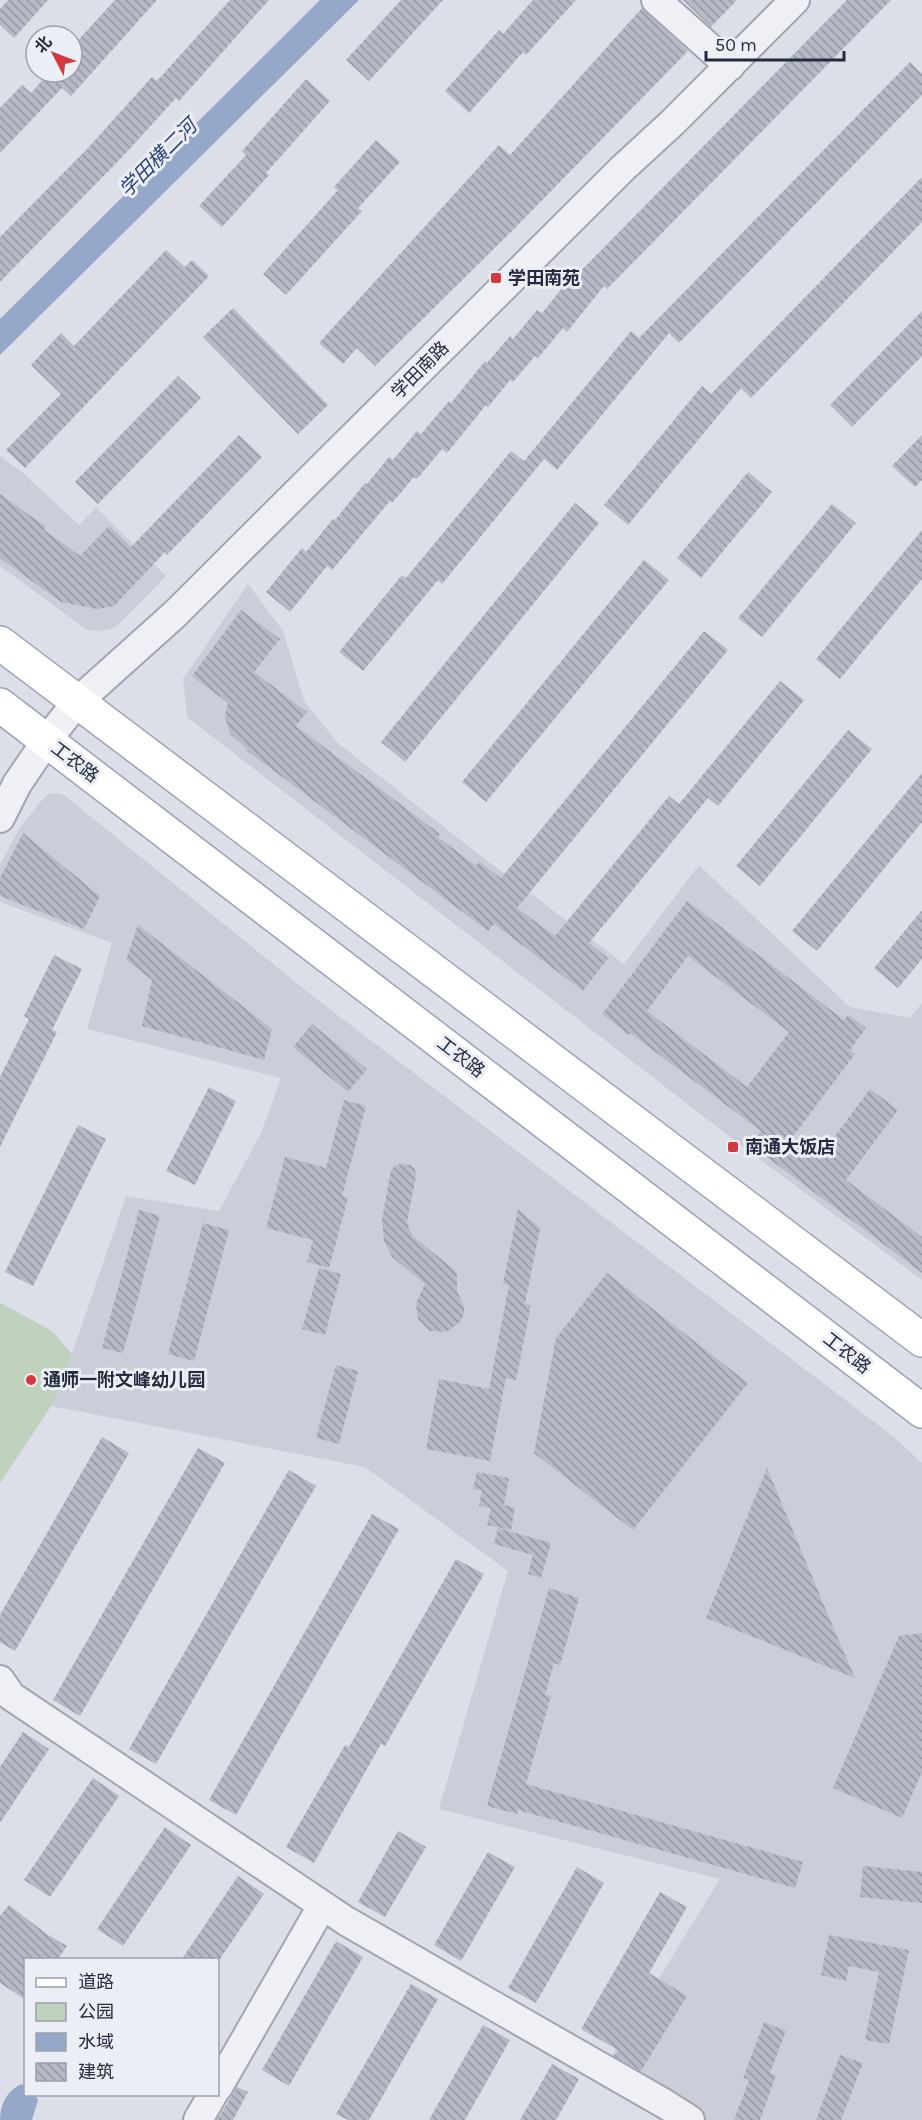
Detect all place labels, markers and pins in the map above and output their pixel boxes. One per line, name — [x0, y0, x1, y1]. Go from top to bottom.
place label: 学田南苑 — [508, 267, 580, 289]
marker: 学田南苑 — [489, 271, 503, 285]
place label: 南通大饭店 — [745, 1136, 835, 1158]
marker: 南通大饭店 — [726, 1140, 740, 1154]
place label: 通师一附文峰幼儿园 — [43, 1369, 205, 1391]
marker: 通师一附文峰幼儿园 — [24, 1373, 38, 1387]

